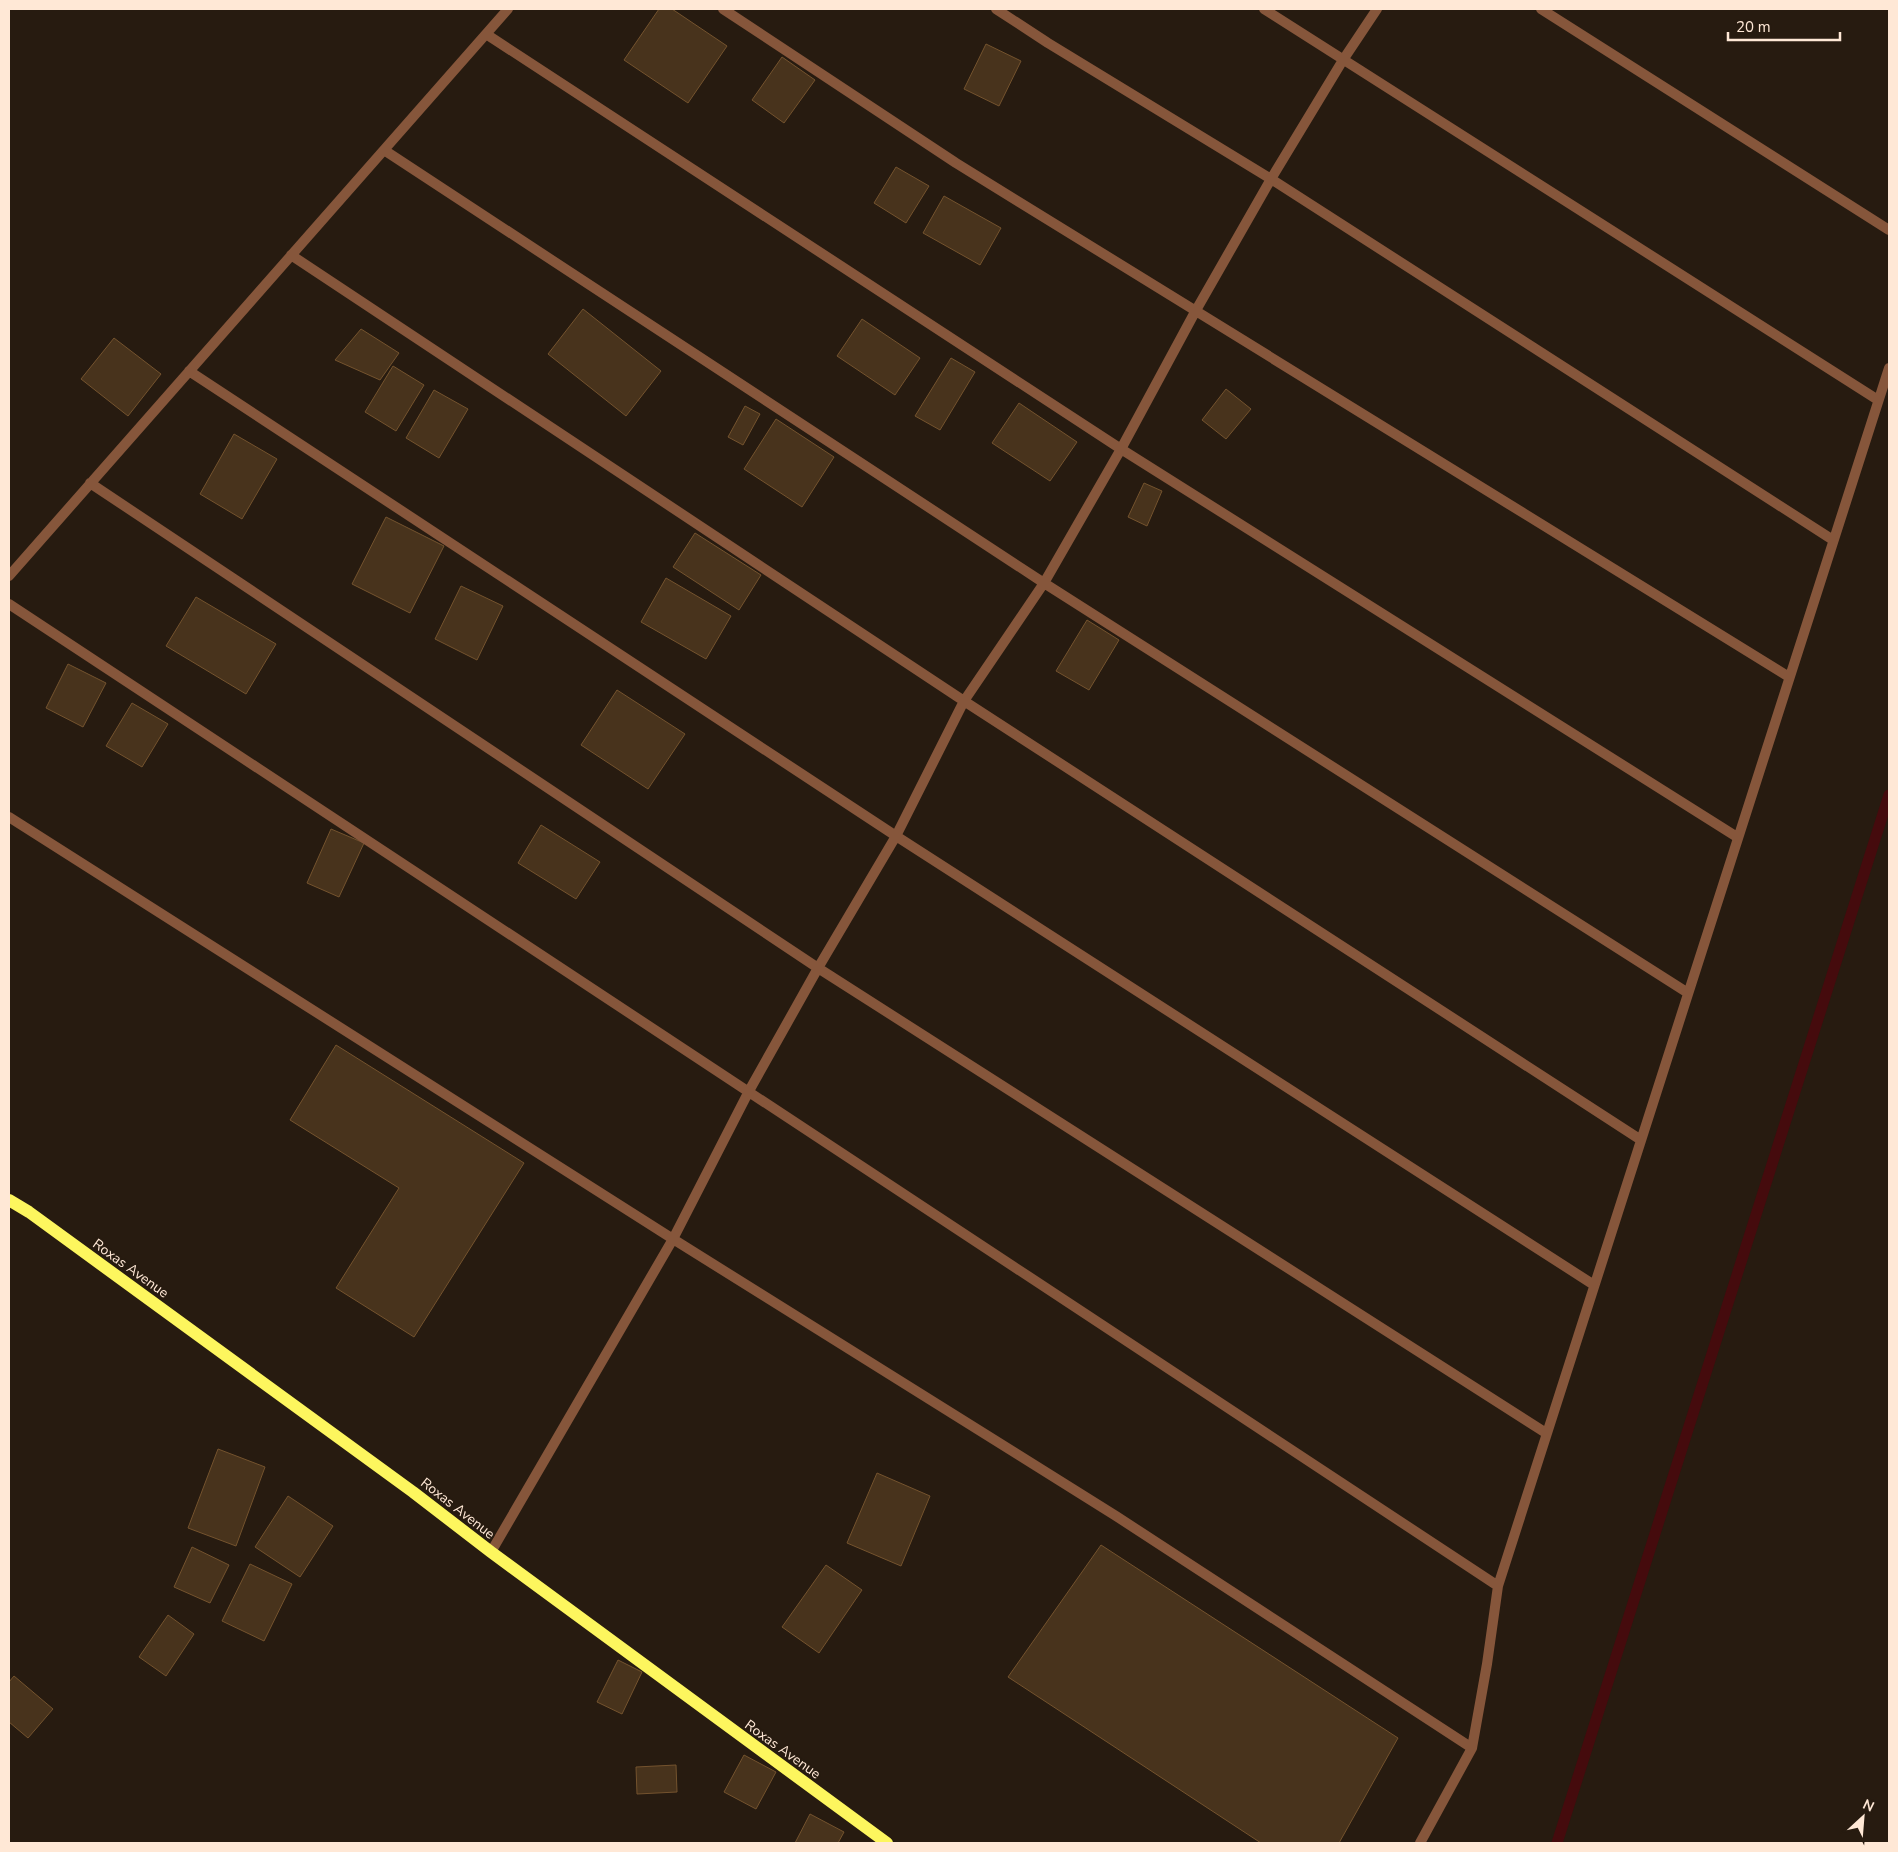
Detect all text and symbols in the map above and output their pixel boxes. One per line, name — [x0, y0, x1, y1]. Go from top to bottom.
scale bar — [1728, 10, 1840, 42]
text: 20 m — [1736, 17, 1771, 37]
street label: Roxas Avenue — [89, 1234, 173, 1302]
street label: Roxas Avenue — [417, 1473, 499, 1543]
street label: Roxas Avenue — [741, 1715, 825, 1783]
north arrow — [1838, 1792, 1888, 1842]
text: N — [1860, 1795, 1877, 1817]

